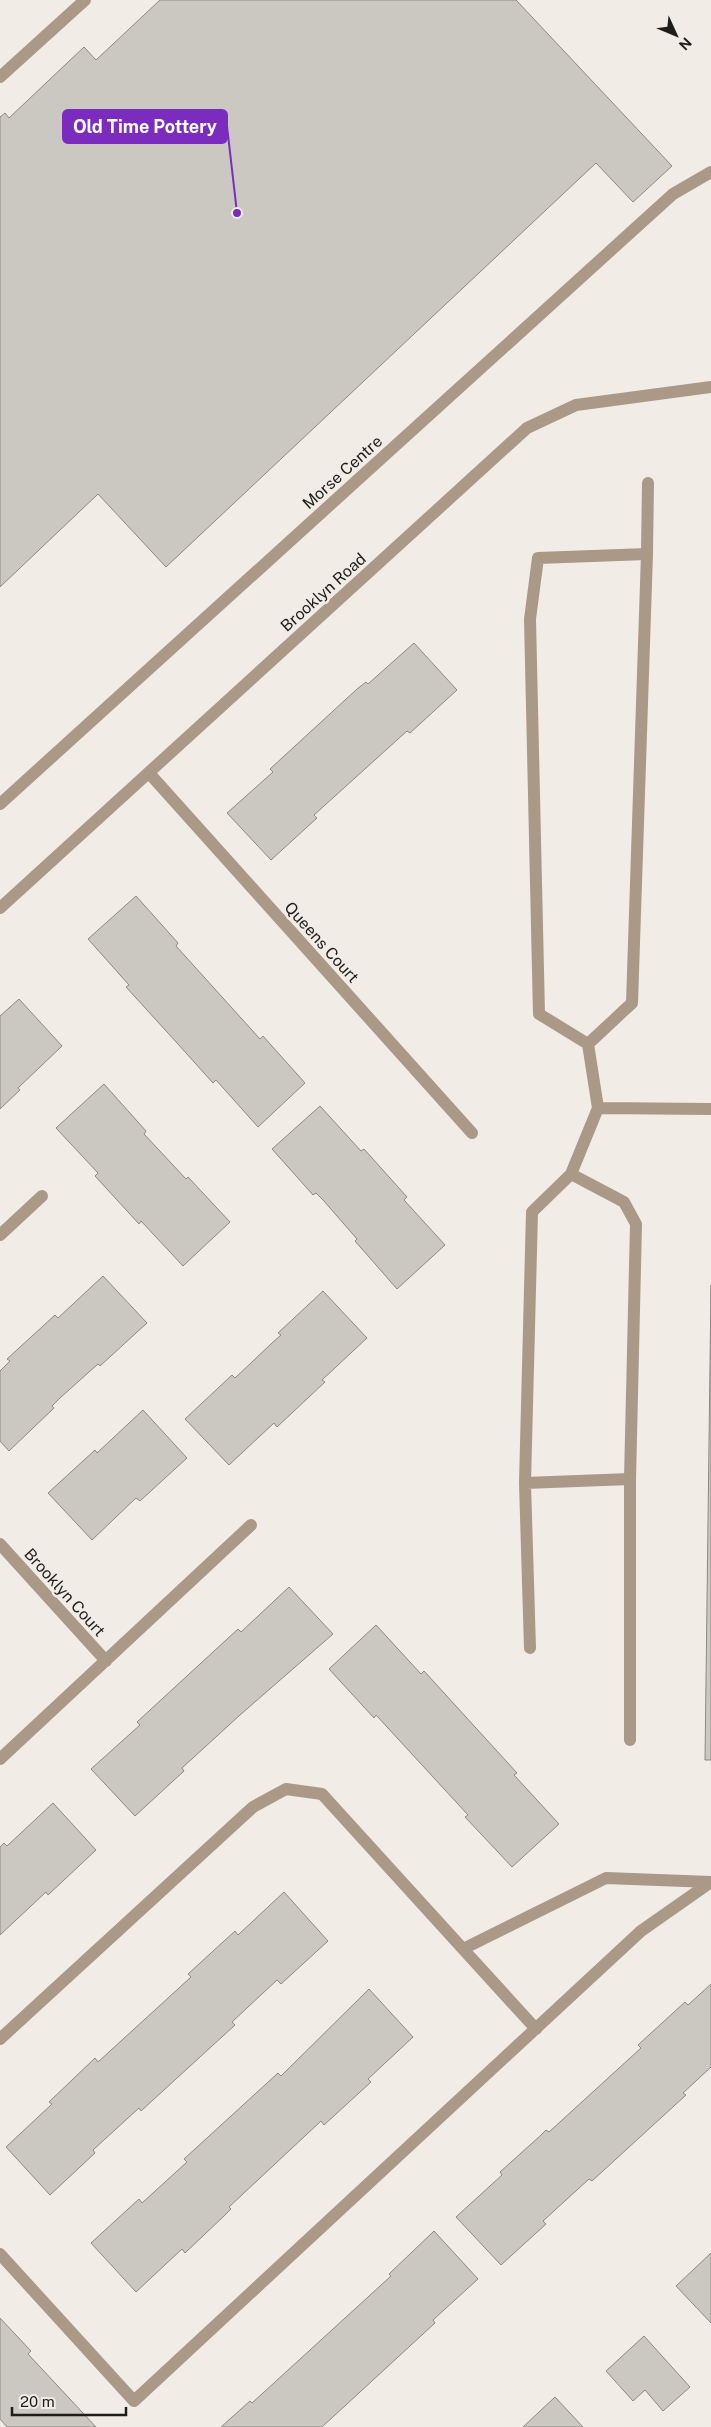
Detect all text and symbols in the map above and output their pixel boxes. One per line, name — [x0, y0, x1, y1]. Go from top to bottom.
north arrow — [651, 10, 701, 60]
text: N — [676, 35, 695, 54]
callout: Old Time Pottery — [63, 110, 227, 143]
text: Old Time Pottery — [73, 116, 217, 137]
street label: Morse Centre — [299, 432, 386, 513]
street label: Brooklyn Road — [277, 549, 370, 636]
street label: Queens Court — [280, 898, 363, 987]
street label: Brooklyn Court — [20, 1544, 109, 1640]
scale bar — [12, 2384, 126, 2416]
text: 20 m — [20, 2393, 55, 2410]

